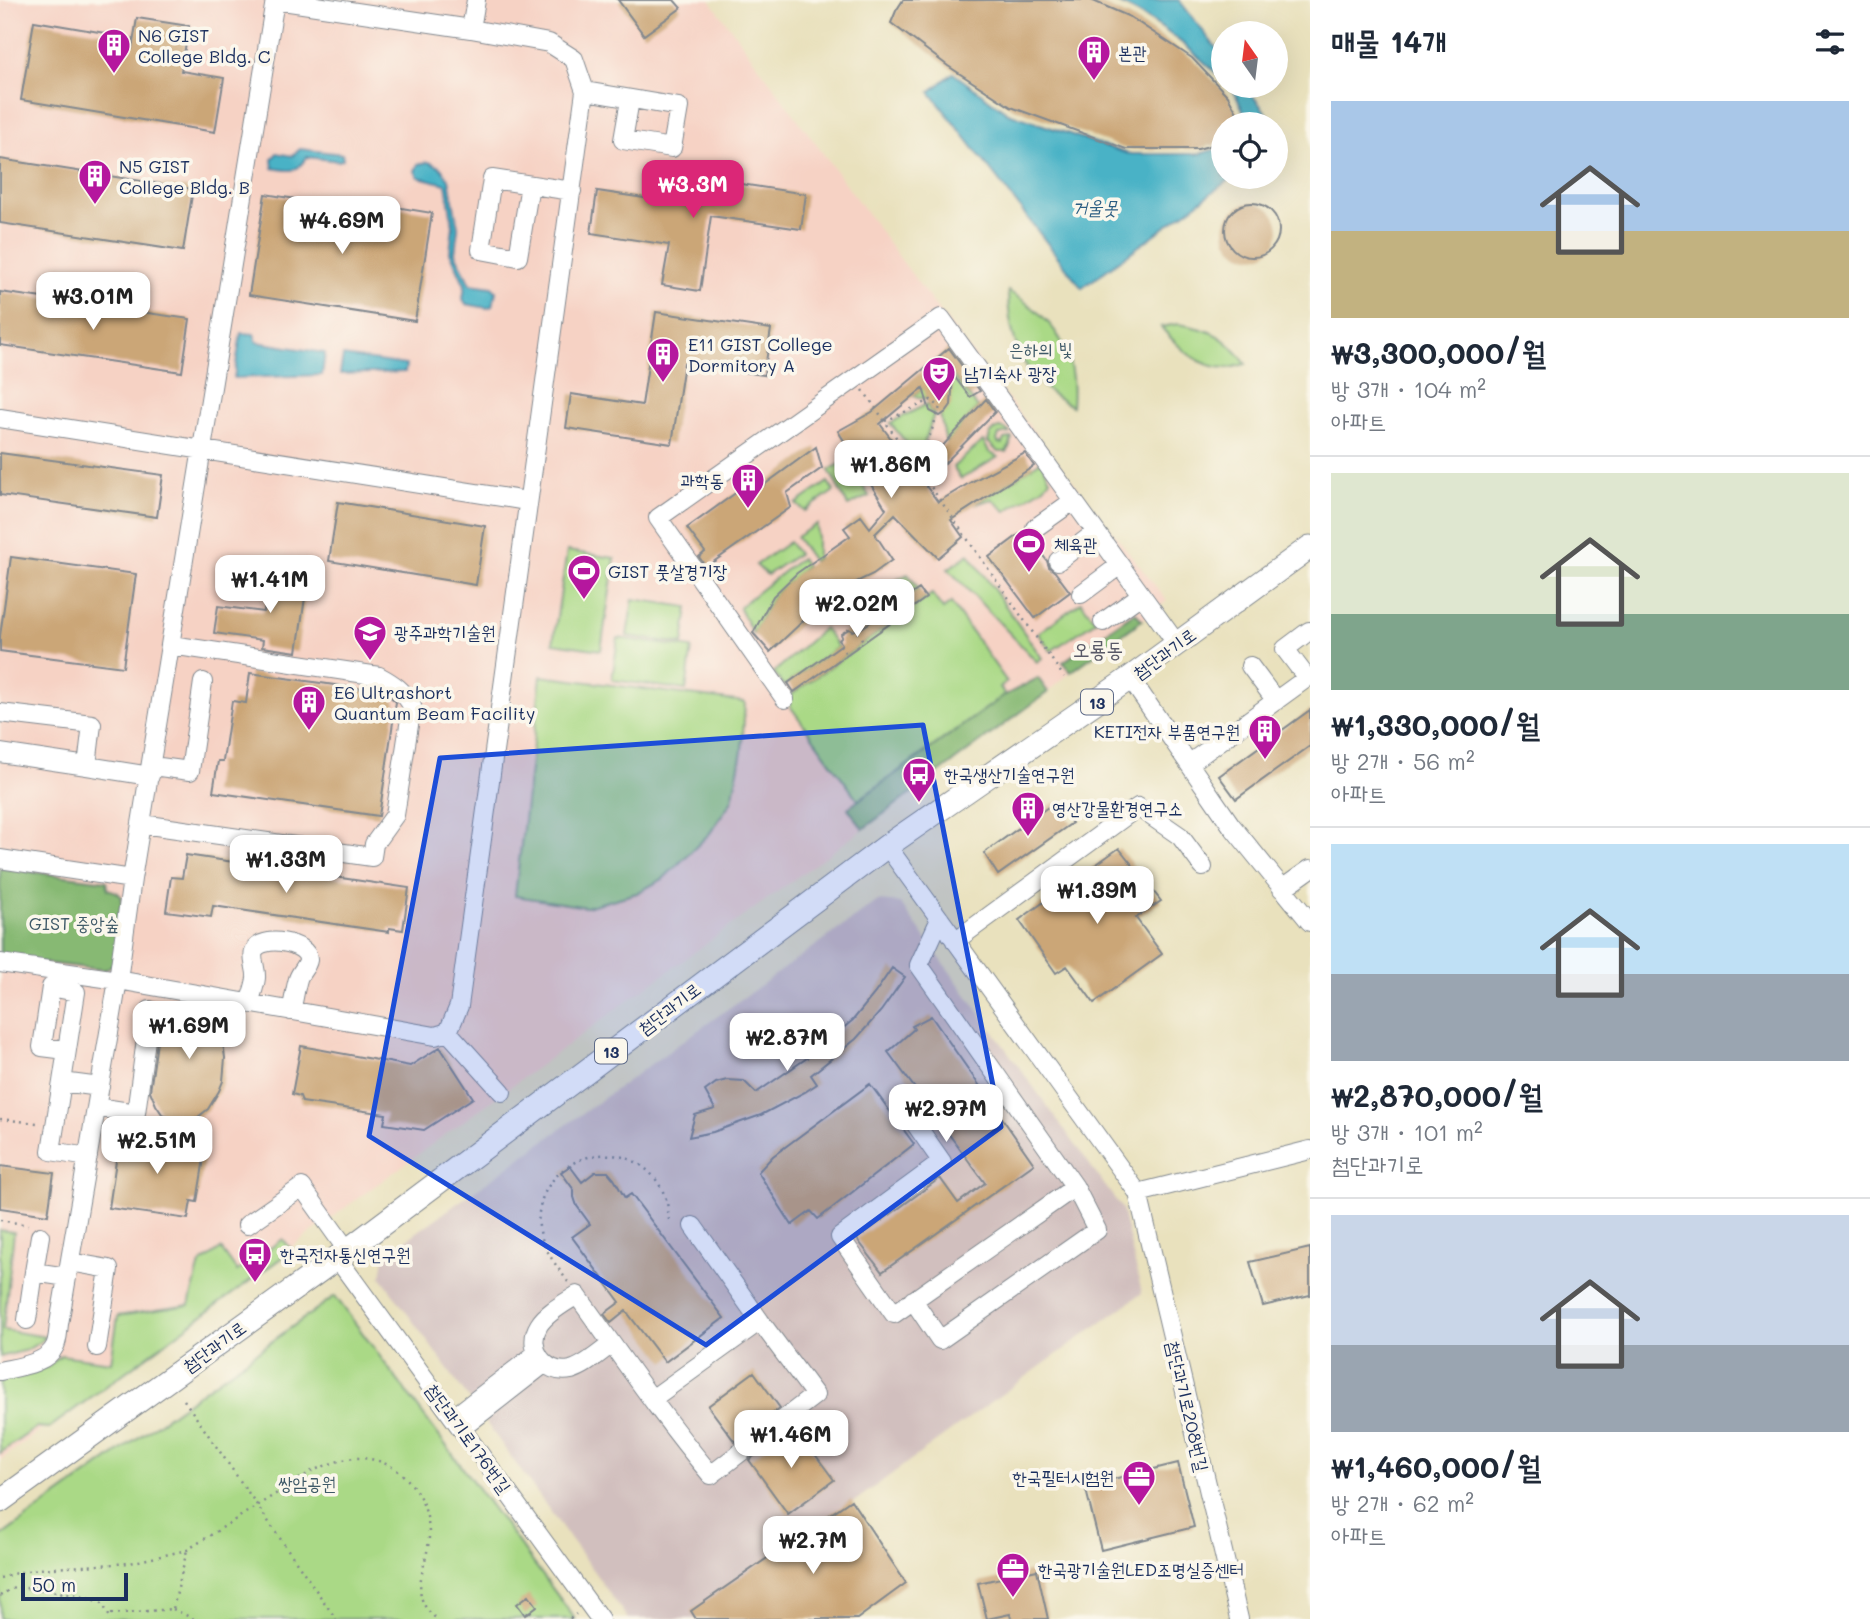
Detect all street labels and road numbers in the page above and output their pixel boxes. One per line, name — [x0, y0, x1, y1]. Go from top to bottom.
street label: 첨단과기로 — [1128, 622, 1200, 684]
road number: 13 — [1081, 690, 1113, 715]
street label: 첨단과기로 — [633, 977, 705, 1039]
road number: 13 — [595, 1038, 627, 1064]
street label: 첨단과기로 — [178, 1315, 250, 1377]
street label: 첨단과기로208번길 — [1161, 1338, 1215, 1474]
street label: 첨단과기로176번길 — [421, 1378, 517, 1498]

